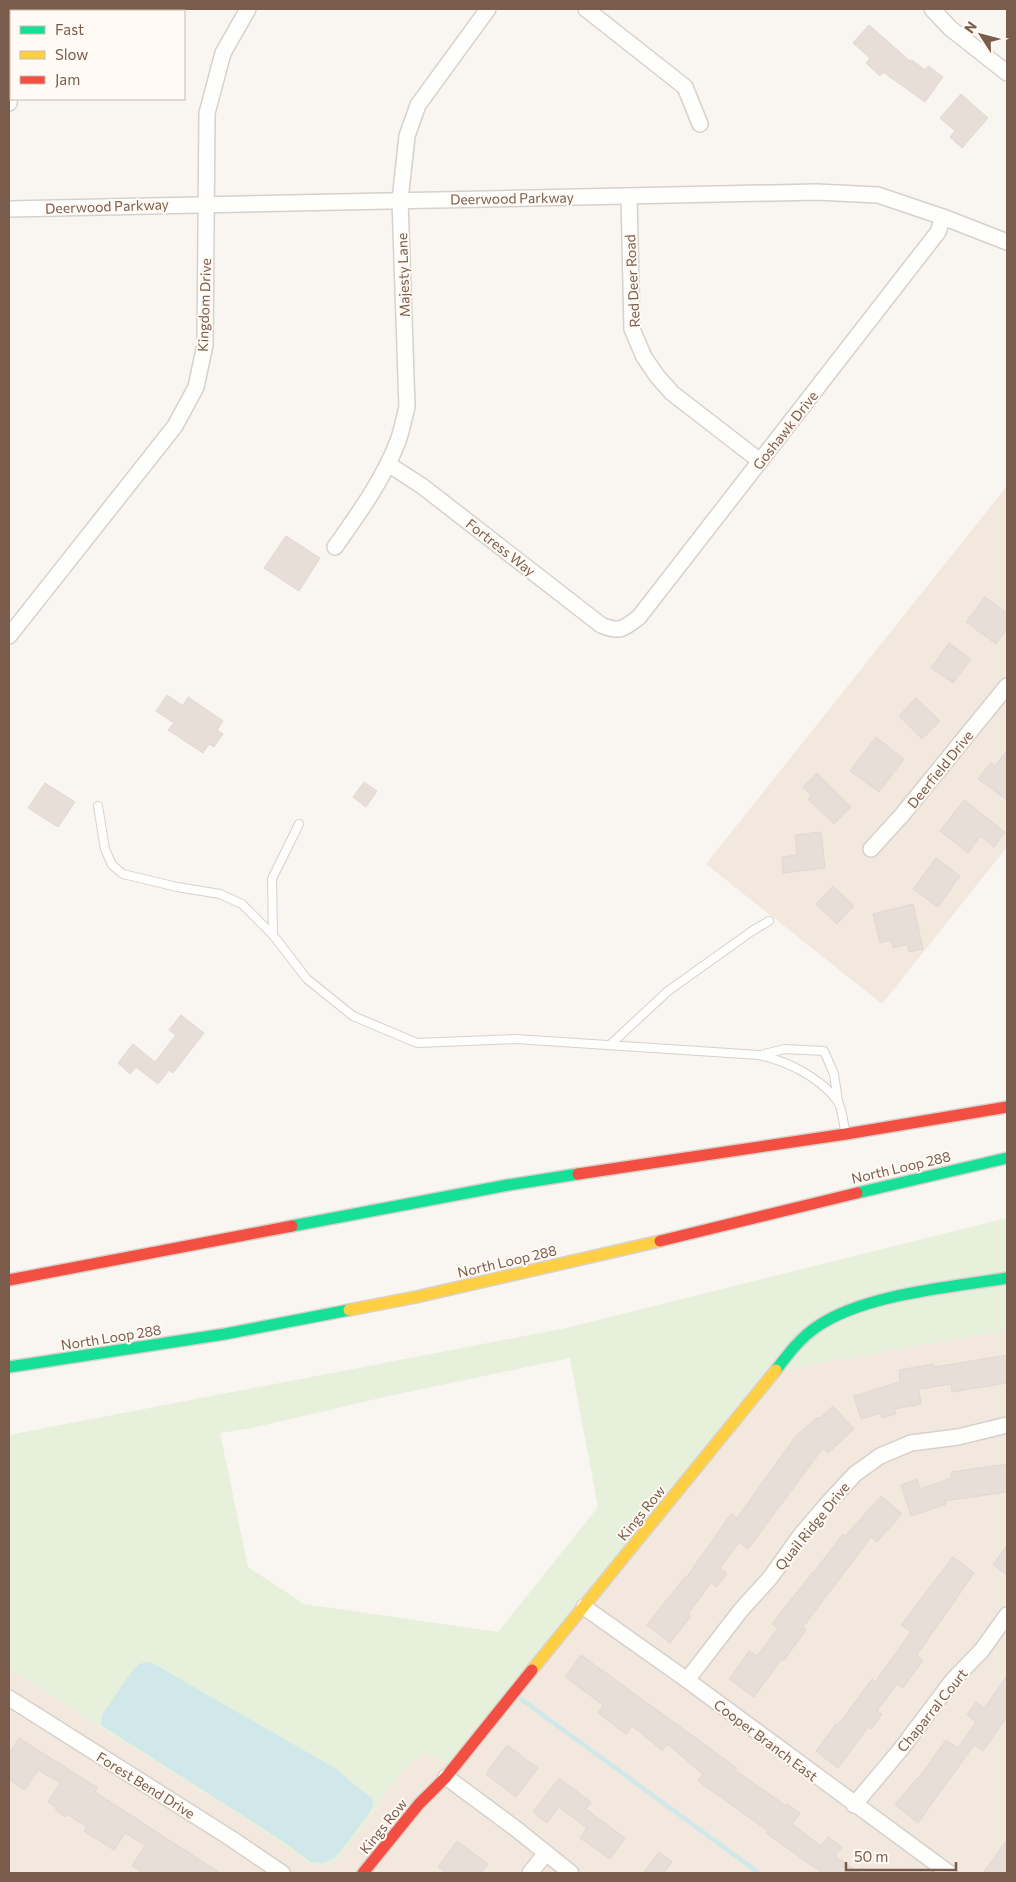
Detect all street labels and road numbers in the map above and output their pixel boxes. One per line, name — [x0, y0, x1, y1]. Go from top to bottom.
street label: Deerwood Parkway — [450, 188, 574, 208]
street label: Deerwood Parkway — [45, 195, 169, 217]
street label: Majesty Lane — [393, 233, 413, 317]
street label: Red Deer Road — [621, 234, 643, 328]
street label: Kingdom Drive — [194, 258, 214, 352]
street label: Goshawk Drive — [749, 387, 821, 473]
street label: Fortress Way — [463, 515, 539, 579]
street label: Deerfield Drive — [903, 727, 977, 811]
street label: North Loop 288 — [850, 1147, 952, 1187]
street label: North Loop 288 — [456, 1241, 558, 1281]
street label: North Loop 288 — [60, 1321, 162, 1353]
street label: Quail Ridge Drive — [771, 1478, 853, 1574]
street label: Kings Row — [614, 1482, 668, 1544]
street label: Chaparral Court — [893, 1665, 971, 1755]
street label: Cooper Branch East — [711, 1695, 821, 1785]
street label: Forest Bend Drive — [94, 1748, 198, 1822]
street label: Kings Row — [356, 1795, 410, 1857]

